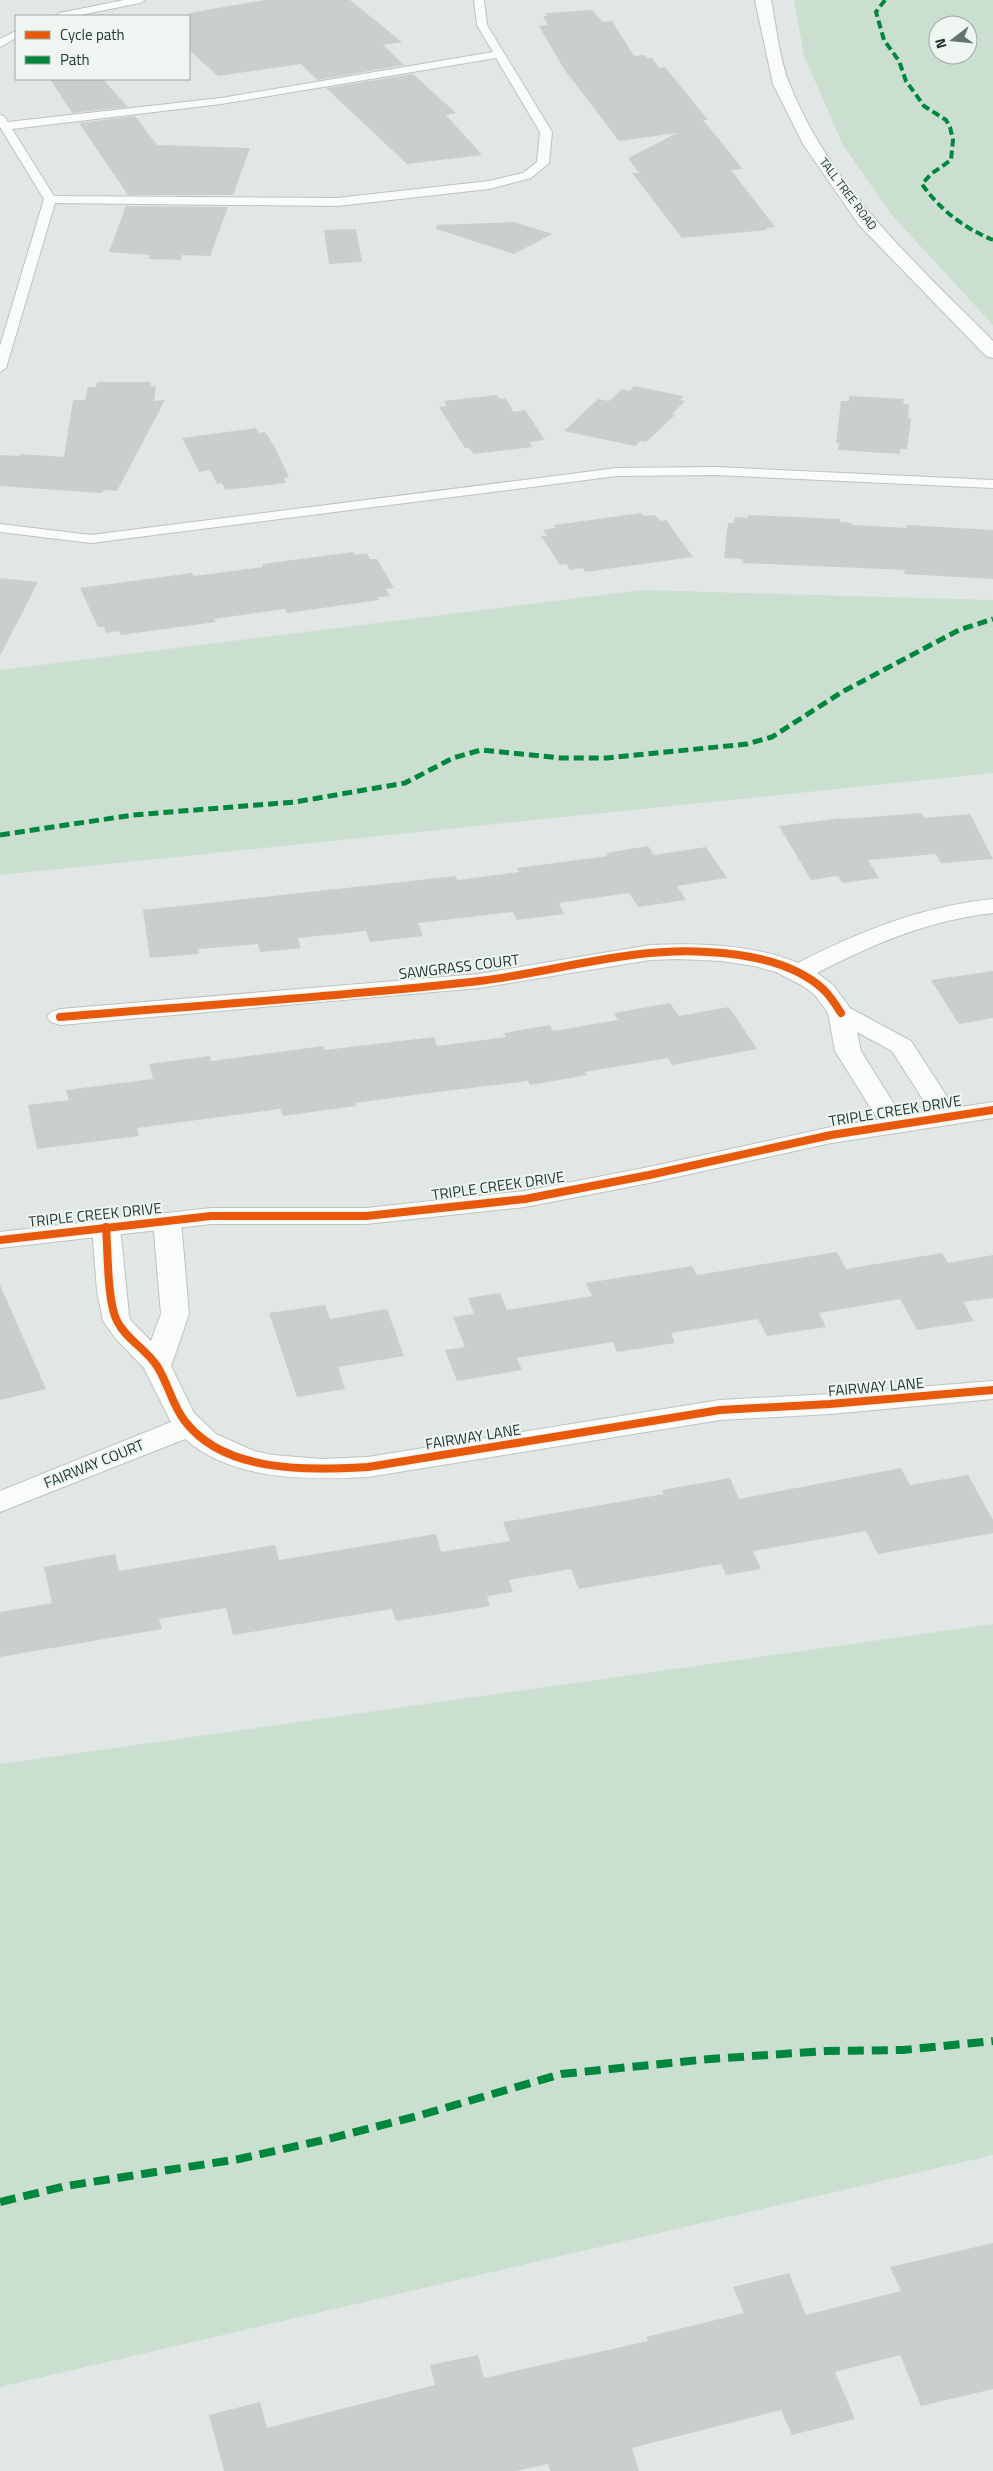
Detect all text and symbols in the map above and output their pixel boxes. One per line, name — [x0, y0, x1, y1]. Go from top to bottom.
legend — [15, 15, 190, 80]
north arrow — [928, 15, 978, 65]
text: Cycle path — [60, 23, 125, 46]
text: N — [929, 36, 951, 51]
text: Path — [60, 48, 90, 71]
street label: TALL TREE ROAD — [815, 153, 882, 234]
street label: SAWGRASS COURT — [397, 948, 521, 985]
street label: TRIPLE CREEK DRIVE — [827, 1089, 963, 1132]
street label: TRIPLE CREEK DRIVE — [430, 1165, 566, 1206]
street label: TRIPLE CREEK DRIVE — [27, 1196, 163, 1233]
street label: FAIRWAY LANE — [827, 1371, 925, 1402]
street label: FAIRWAY LANE — [424, 1418, 522, 1455]
street label: FAIRWAY COURT — [40, 1433, 148, 1494]

